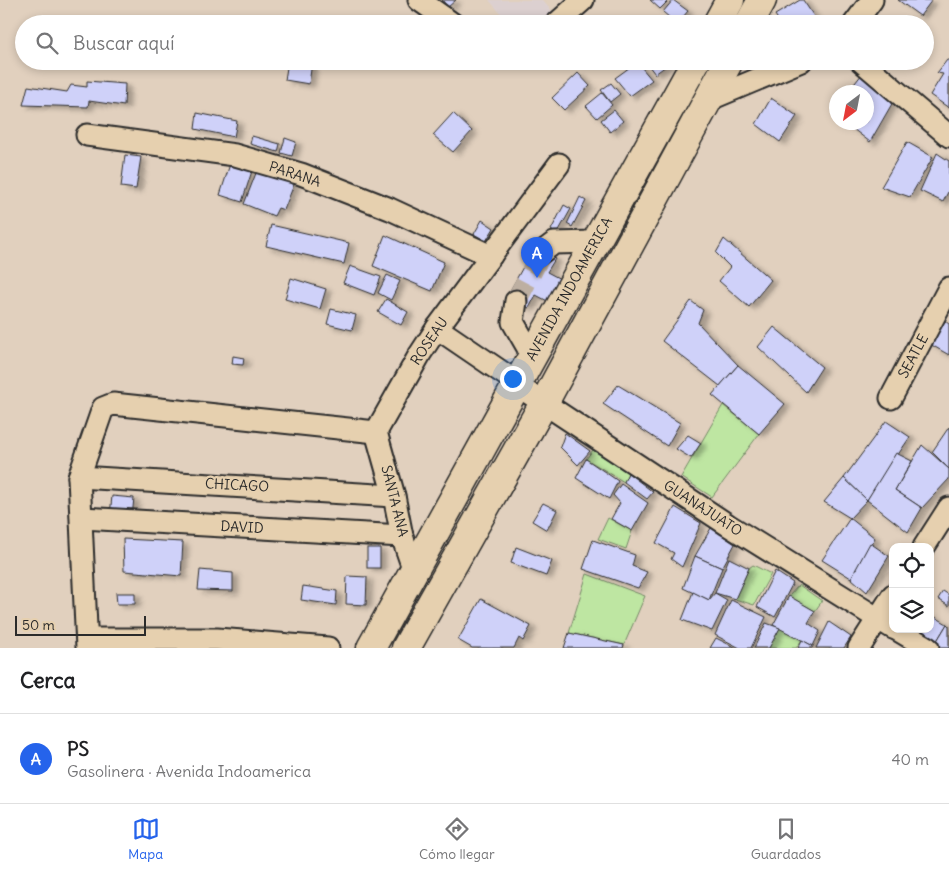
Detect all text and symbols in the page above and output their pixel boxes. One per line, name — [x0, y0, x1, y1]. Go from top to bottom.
search box — [15, 15, 934, 70]
icon: search — [33, 29, 61, 57]
text: Buscar aquí — [73, 31, 174, 55]
north arrow — [829, 85, 874, 130]
street label: PARANA — [267, 157, 323, 191]
street label: AVENIDA INDOAMERICA — [522, 214, 616, 364]
pin: A — [521, 237, 553, 278]
street label: ROSEAU — [406, 313, 452, 369]
street label: SEATLE — [894, 331, 932, 381]
your location — [500, 366, 526, 392]
street label: SANTA ANA — [377, 463, 413, 539]
street label: CHICAGO — [204, 474, 270, 496]
street label: GUANAJUATO — [660, 476, 746, 540]
street label: DAVID — [220, 517, 264, 537]
map controls — [889, 543, 934, 633]
button: locate — [889, 543, 934, 588]
button: layers — [889, 588, 934, 633]
scale bar — [15, 613, 146, 636]
text: 50 m — [22, 616, 55, 634]
text: Cerca — [20, 667, 75, 694]
text: PS — [67, 737, 89, 761]
text: A — [31, 749, 41, 769]
text: 40 m — [891, 749, 929, 769]
text: Gasolinera · Avenida Indoamerica — [67, 761, 311, 781]
tab: Mapa — [128, 815, 163, 863]
tab: Cómo llegar — [419, 815, 495, 863]
tab: Guardados — [751, 815, 821, 863]

